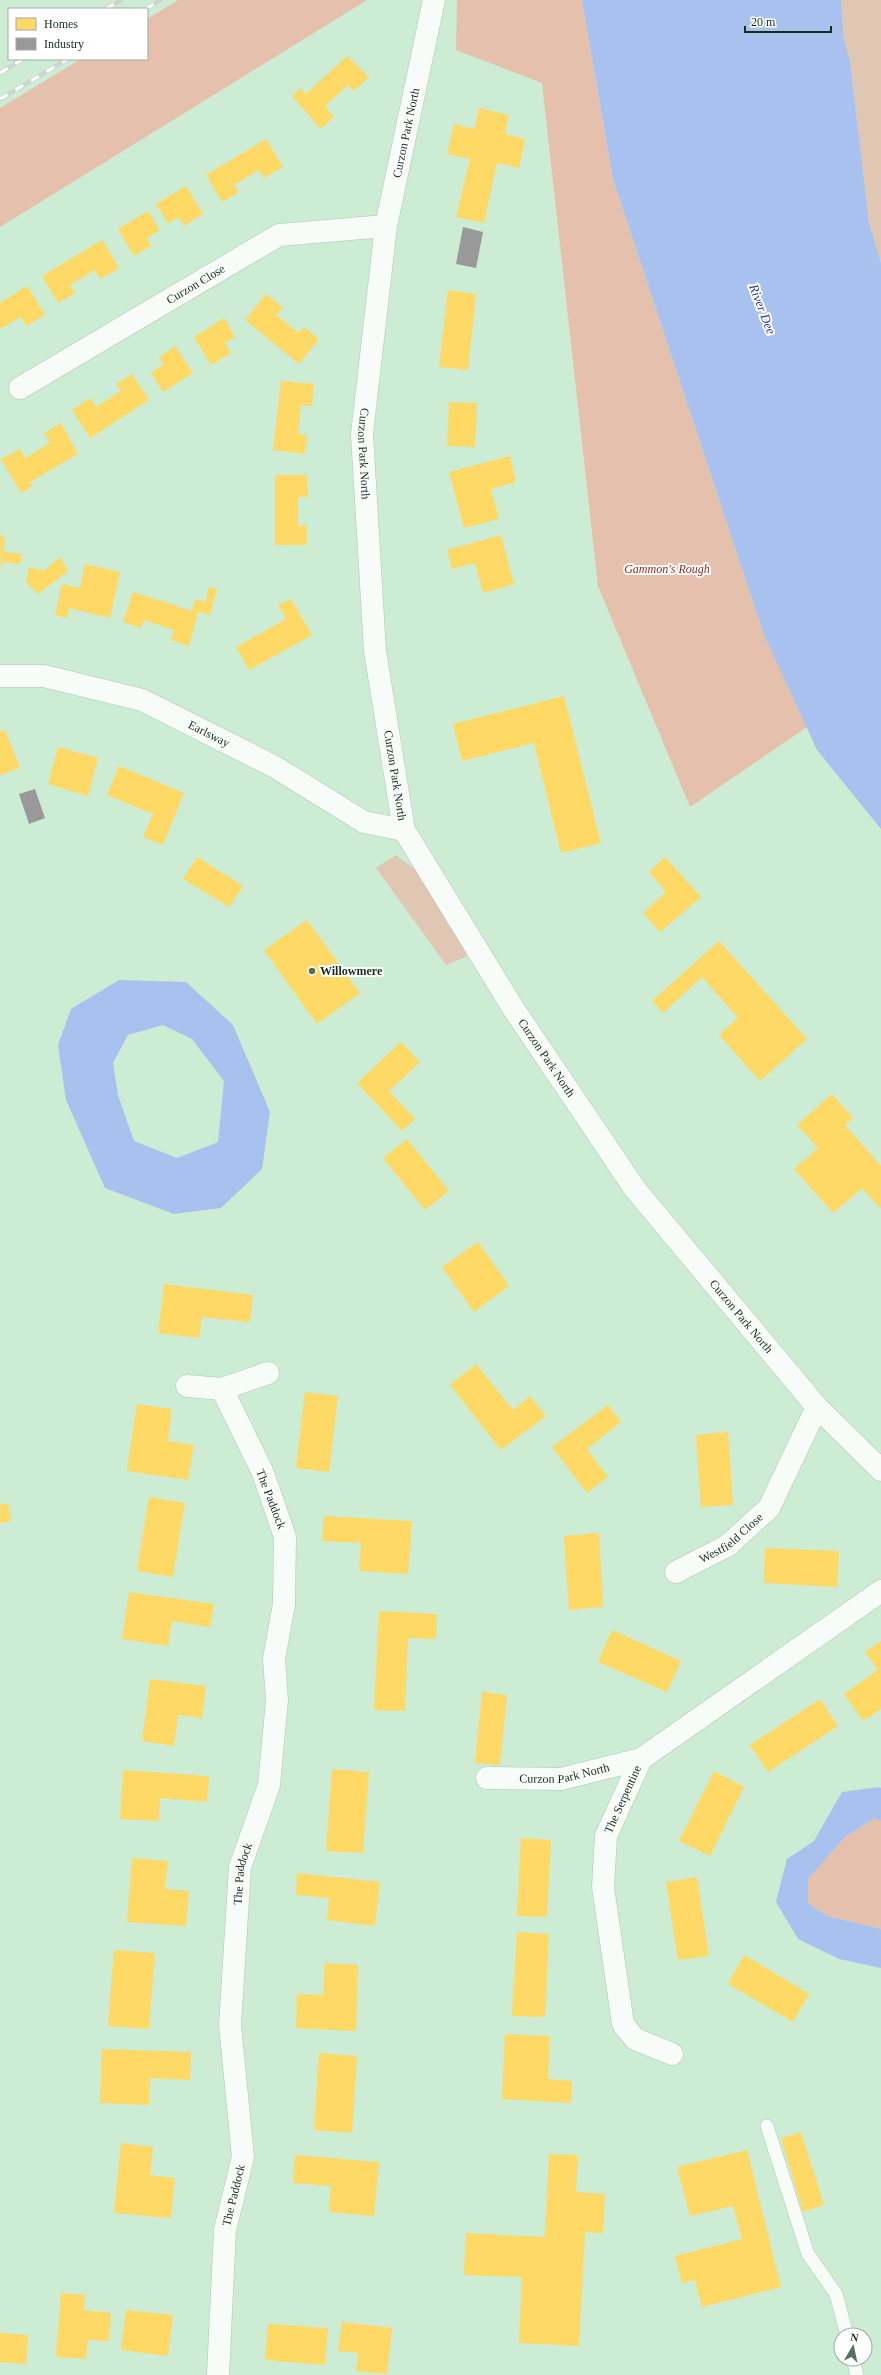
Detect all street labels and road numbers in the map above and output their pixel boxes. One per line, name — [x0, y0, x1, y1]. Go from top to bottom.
street label: Curzon Park North — [390, 87, 422, 179]
street label: Curzon Close — [164, 262, 227, 307]
street label: Curzon Park North — [355, 407, 373, 500]
street label: Earlsway — [186, 717, 232, 750]
street label: Curzon Park North — [381, 729, 409, 822]
street label: Curzon Park North — [515, 1016, 578, 1100]
street label: Curzon Park North — [707, 1277, 776, 1356]
street label: The Paddock — [253, 1467, 289, 1531]
street label: Westfield Close — [697, 1510, 766, 1566]
street label: Curzon Park North — [519, 1760, 611, 1786]
street label: The Serpentine — [601, 1763, 644, 1835]
street label: The Paddock — [231, 1841, 255, 1905]
street label: The Paddock — [219, 2163, 248, 2227]

